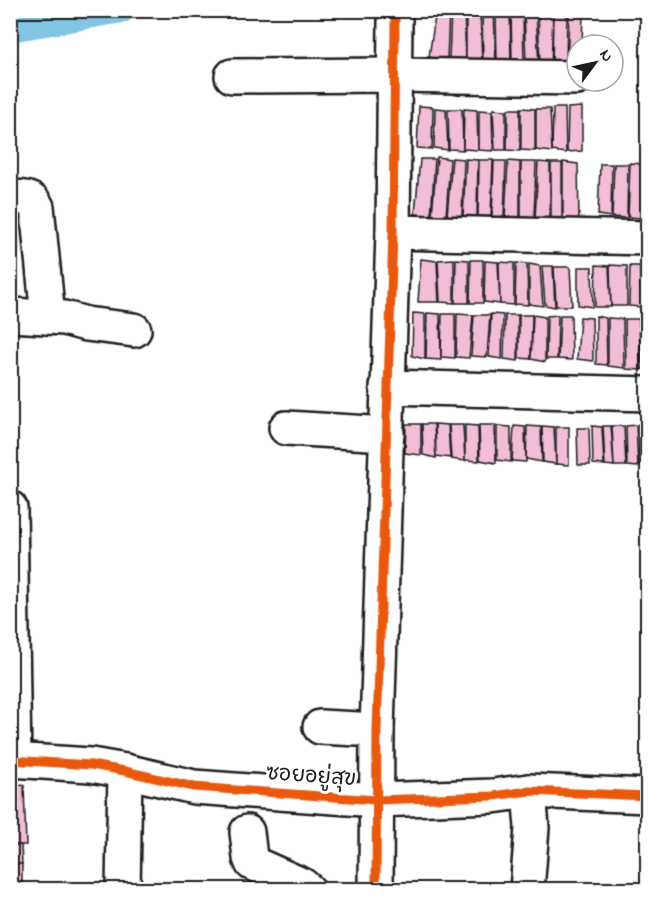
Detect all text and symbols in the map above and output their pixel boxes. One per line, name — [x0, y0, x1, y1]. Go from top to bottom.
north arrow — [565, 33, 625, 93]
text: N — [593, 45, 619, 67]
street label: ซอยอยู่สุข — [265, 759, 357, 795]

